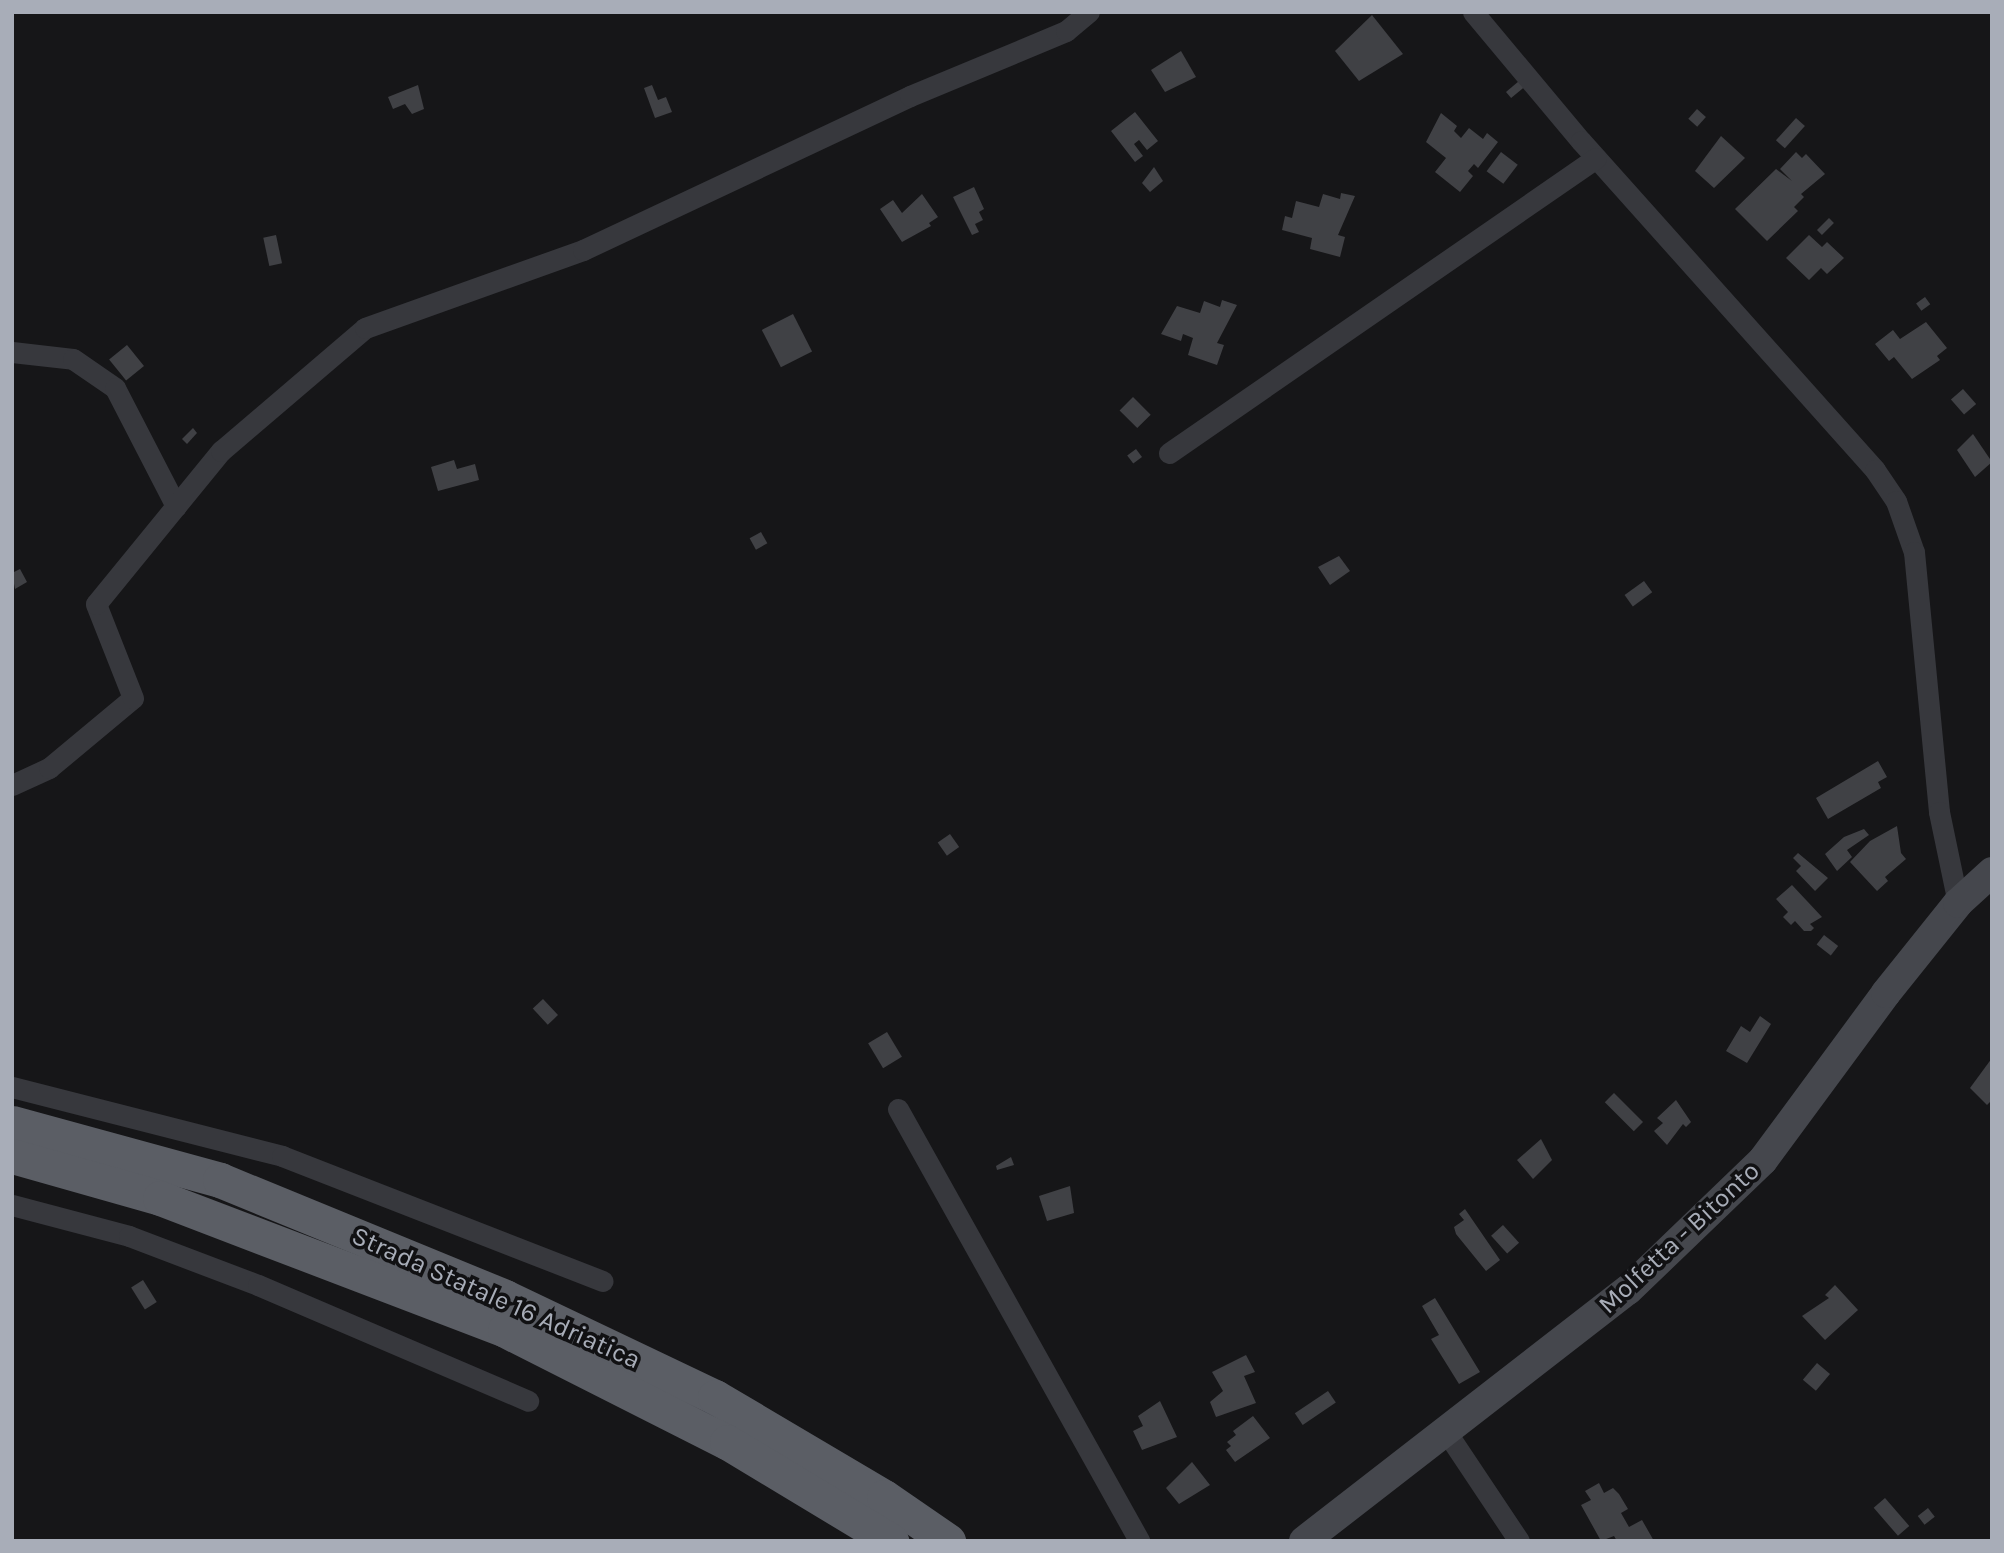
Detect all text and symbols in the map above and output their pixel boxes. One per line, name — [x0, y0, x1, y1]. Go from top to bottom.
street label: Molfetta - Bitonto — [1592, 1155, 1766, 1321]
street label: Strada Statale 16 Adriatica — [347, 1220, 645, 1376]

